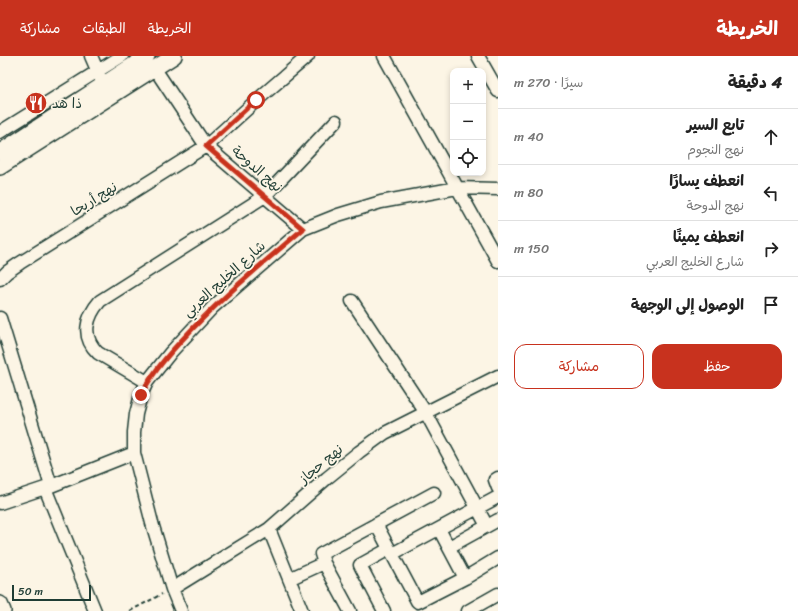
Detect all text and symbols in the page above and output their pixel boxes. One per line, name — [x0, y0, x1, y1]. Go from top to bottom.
text: الخريطة — [716, 12, 778, 45]
text: مشاركة — [20, 16, 60, 41]
text: الطبقات — [82, 16, 126, 41]
text: الخريطة — [148, 16, 191, 41]
text: 4 دقيقة — [728, 67, 782, 97]
map controls — [450, 68, 486, 176]
button: + — [450, 68, 486, 104]
text: سيرًا · 270 m — [514, 71, 583, 94]
restaurant icon: ذا هد — [23, 90, 49, 116]
place label: ذا هد — [52, 91, 82, 116]
route start — [247, 91, 265, 109]
button: − — [450, 104, 486, 140]
text: تابع السير — [687, 112, 744, 138]
text: 40 m — [514, 125, 544, 148]
icon: ahead — [760, 126, 782, 148]
text: نهج النجوم — [687, 138, 744, 161]
street label: نهج الدوحة — [225, 139, 289, 199]
button: locate — [450, 140, 486, 176]
text: انعطف يسارًا — [669, 168, 744, 194]
street label: نهج أريحا — [66, 175, 122, 223]
text: 80 m — [514, 181, 543, 204]
icon: left — [760, 182, 782, 204]
text: نهج الدوحة — [687, 194, 744, 217]
text: انعطف يمينًا — [673, 224, 744, 250]
street label: شارع الخليج العربي — [176, 234, 272, 324]
text: 150 m — [514, 237, 549, 260]
icon: right — [760, 238, 782, 260]
text: شارع الخليج العربي — [646, 250, 744, 273]
text: الوصول إلى الوجهة — [631, 292, 744, 318]
icon: arrive — [760, 294, 782, 316]
button: مشاركة — [514, 344, 644, 389]
button: حفظ — [652, 344, 782, 389]
route end — [132, 386, 150, 404]
street label: نهج حجاز — [292, 438, 349, 491]
text: 50 m — [18, 582, 43, 601]
scale bar — [12, 583, 91, 602]

